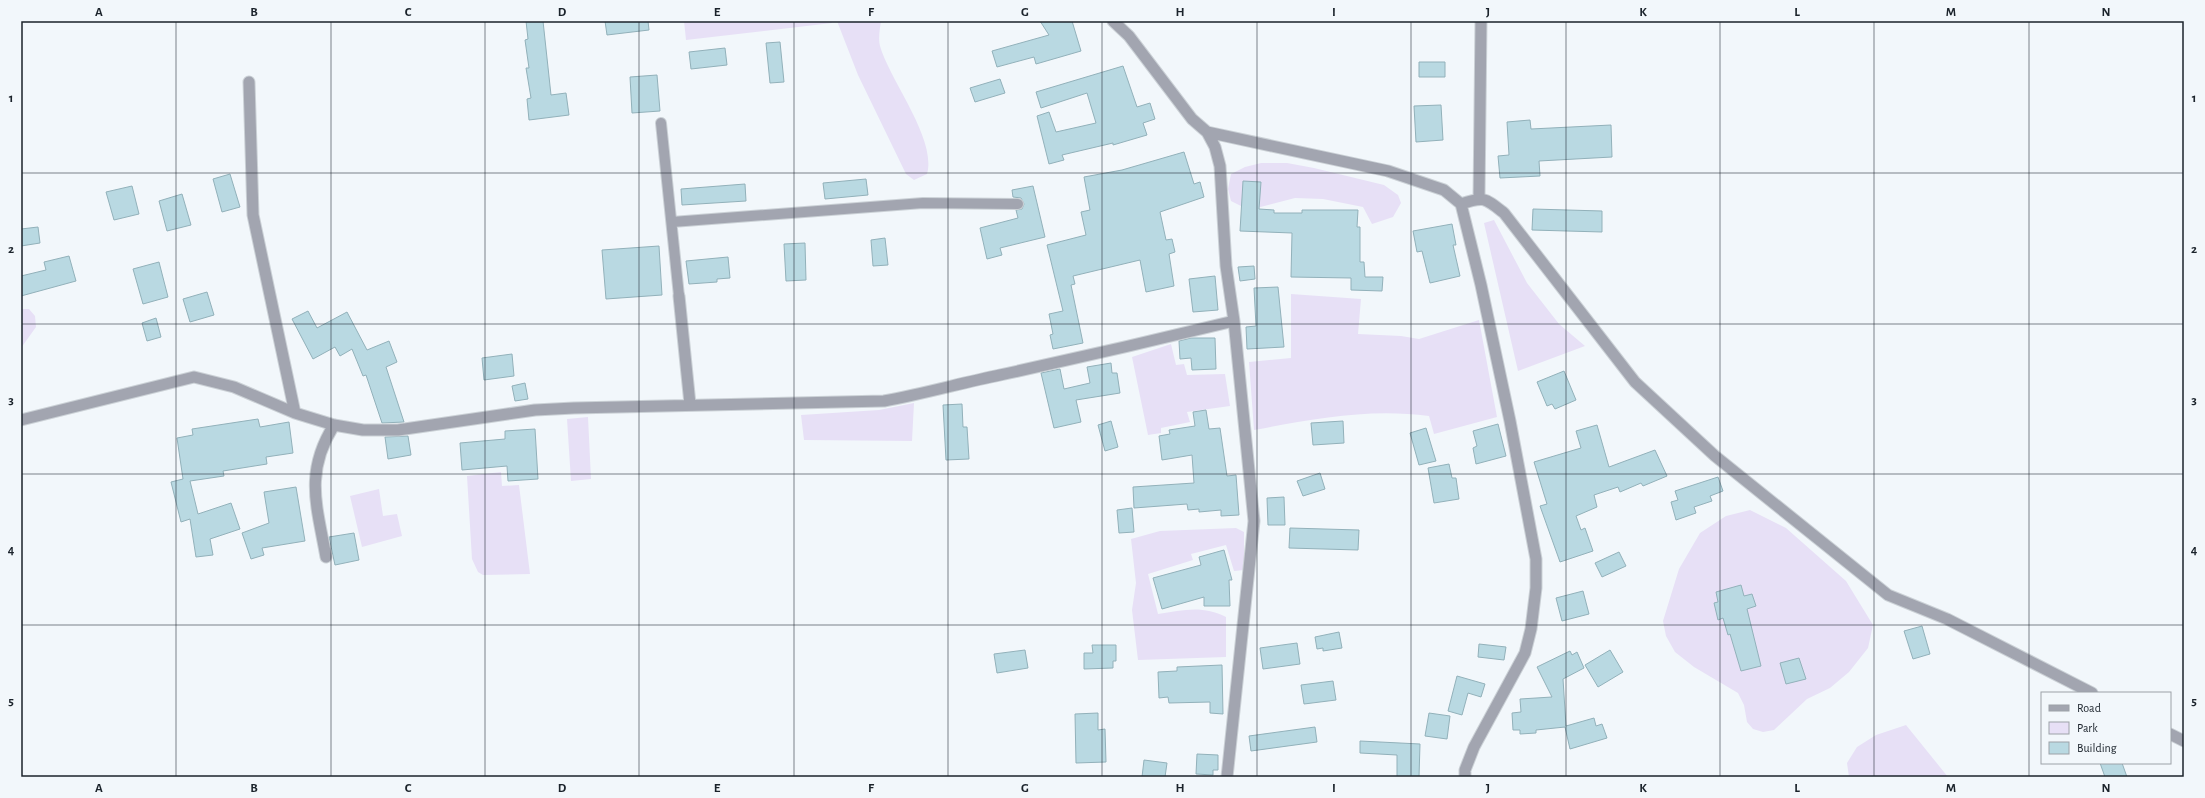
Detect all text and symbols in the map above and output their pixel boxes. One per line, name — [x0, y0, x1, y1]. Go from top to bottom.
text: A — [95, 6, 103, 19]
text: B — [250, 6, 258, 19]
text: C — [405, 6, 412, 19]
text: D — [558, 6, 567, 19]
text: E — [714, 6, 721, 19]
text: F — [868, 6, 875, 19]
text: G — [1021, 6, 1029, 19]
text: H — [1175, 6, 1185, 19]
text: I — [1332, 6, 1336, 19]
text: J — [1486, 6, 1490, 19]
text: K — [1639, 6, 1647, 19]
text: L — [1794, 6, 1800, 19]
text: M — [1946, 6, 1956, 19]
text: N — [2101, 6, 2111, 19]
text: 1 — [9, 92, 13, 105]
text: 1 — [2192, 92, 2196, 105]
text: 2 — [8, 243, 14, 256]
text: 2 — [2191, 243, 2197, 256]
text: 3 — [8, 394, 14, 407]
text: 3 — [2191, 394, 2197, 407]
text: 4 — [8, 544, 15, 557]
text: 4 — [2191, 544, 2198, 557]
legend — [2041, 692, 2171, 764]
text: 5 — [8, 695, 14, 708]
text: 5 — [2191, 695, 2197, 708]
text: Road — [2077, 702, 2101, 714]
text: Park — [2077, 722, 2098, 734]
text: Building — [2077, 742, 2117, 754]
text: A — [95, 782, 103, 795]
text: B — [250, 782, 258, 795]
text: C — [405, 782, 412, 795]
text: D — [558, 782, 567, 795]
text: E — [714, 782, 721, 795]
text: F — [868, 782, 875, 795]
text: G — [1021, 782, 1029, 795]
text: H — [1175, 782, 1185, 795]
text: I — [1332, 782, 1336, 795]
text: J — [1486, 782, 1490, 795]
text: K — [1639, 782, 1647, 795]
text: L — [1794, 782, 1800, 795]
text: M — [1946, 782, 1956, 795]
text: N — [2101, 782, 2111, 795]

